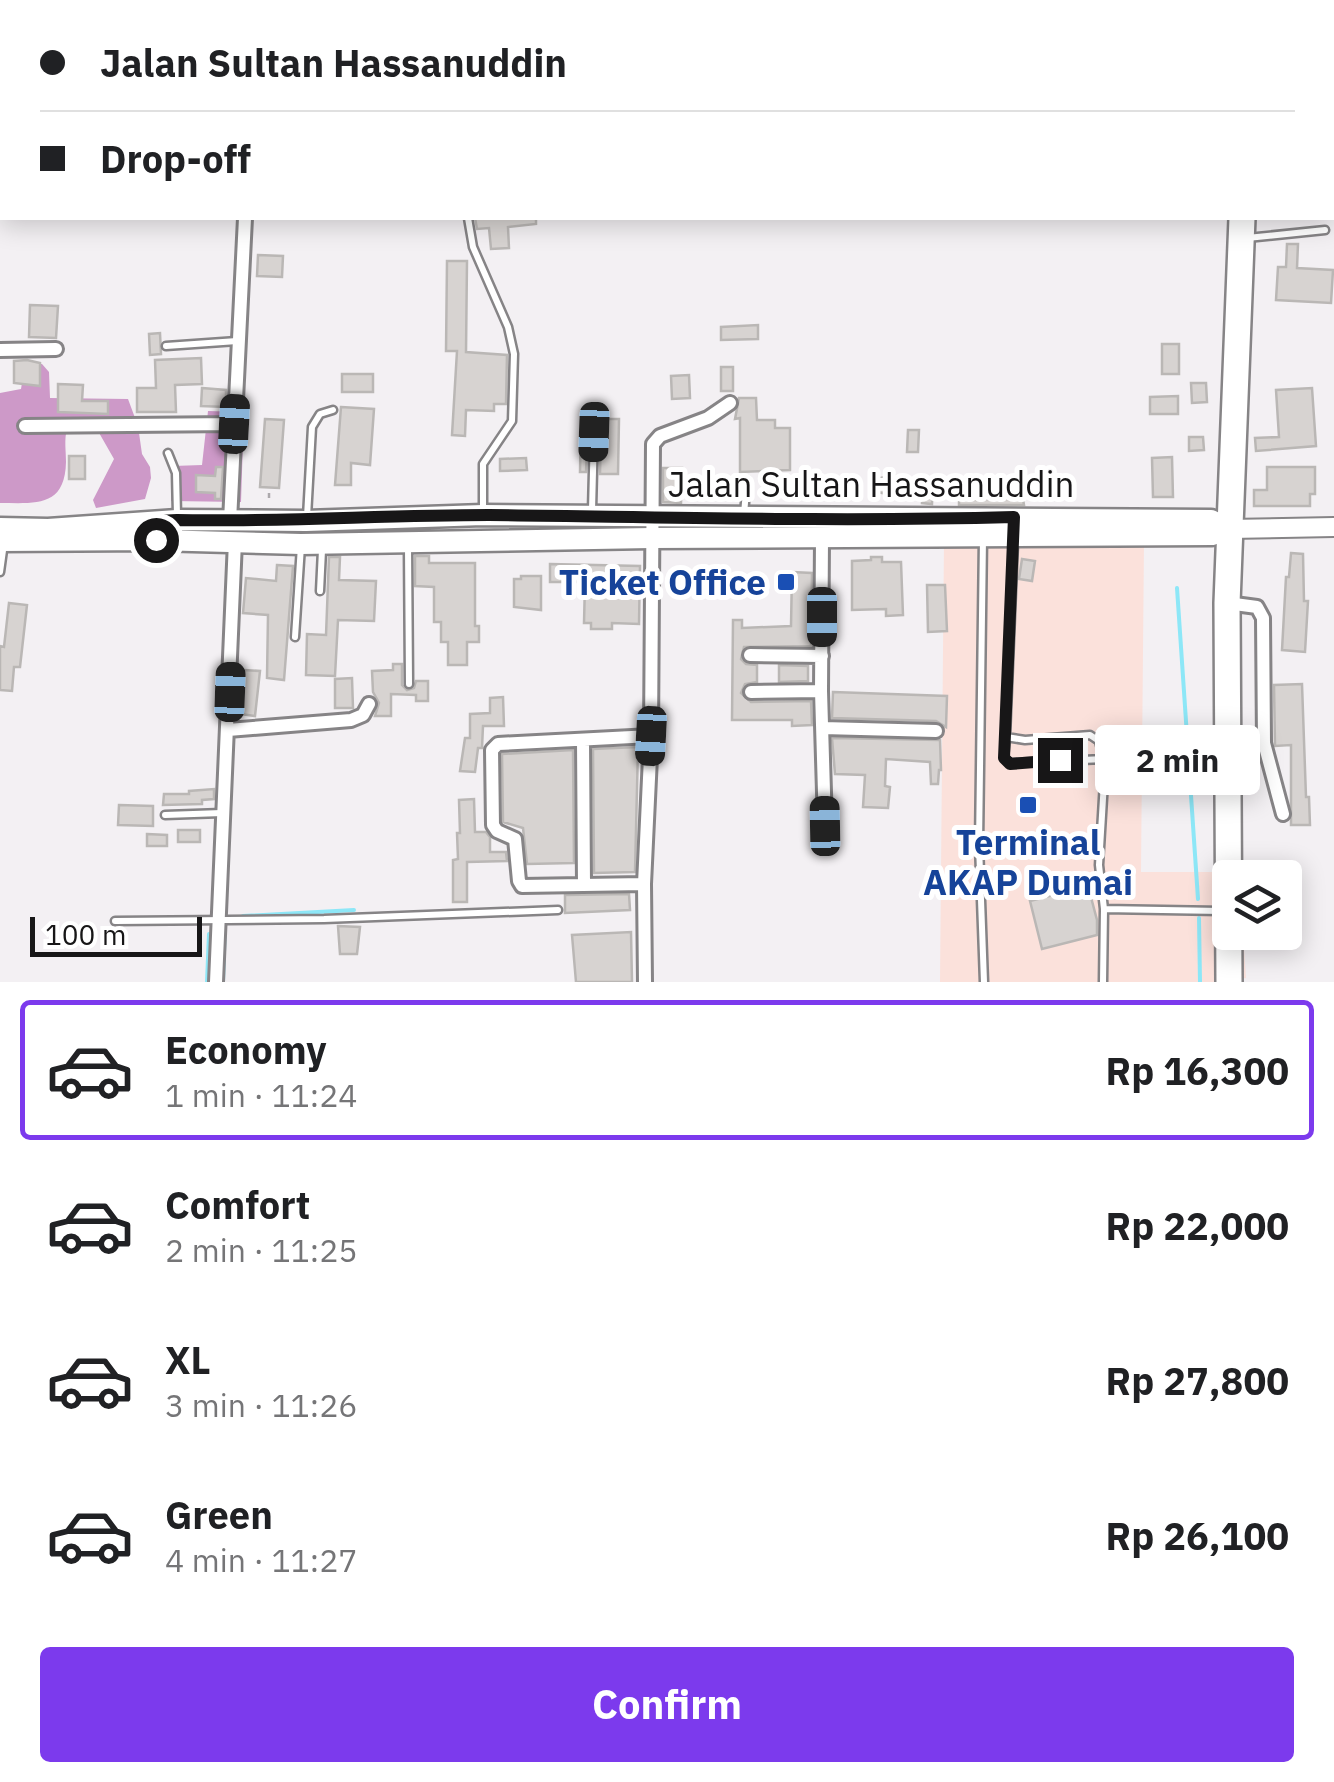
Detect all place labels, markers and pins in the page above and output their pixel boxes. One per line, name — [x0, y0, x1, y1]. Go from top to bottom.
place label: Ticket Office — [559, 559, 766, 605]
marker: Ticket Office — [775, 571, 797, 593]
marker: Terminal AKAP Dumai — [1017, 794, 1039, 816]
place label: Terminal AKAP Dumai — [923, 819, 1133, 905]

